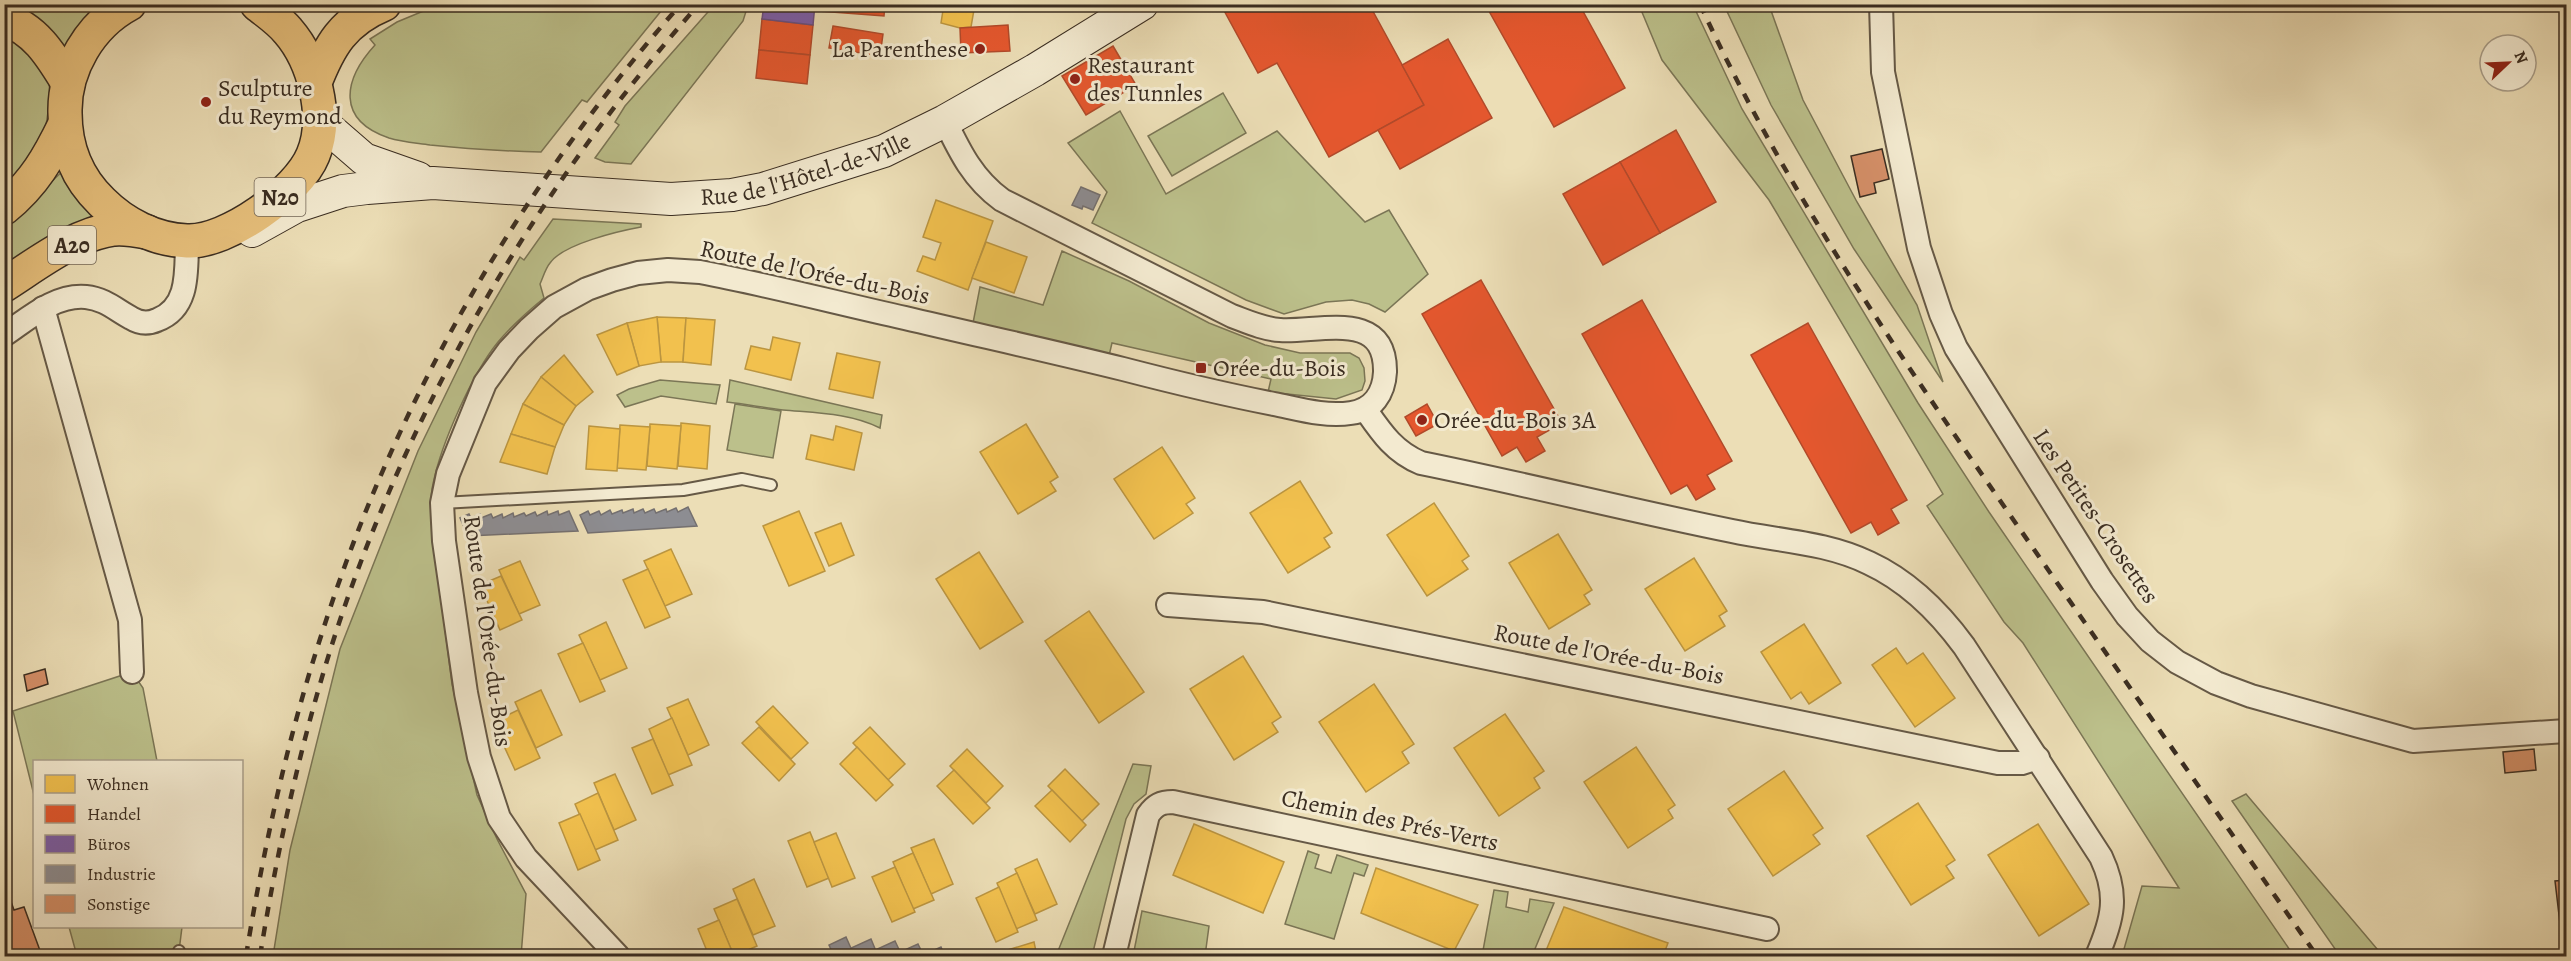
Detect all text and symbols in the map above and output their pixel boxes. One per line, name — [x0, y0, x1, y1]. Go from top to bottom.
place label: La Parenthese — [831, 33, 968, 65]
north arrow — [2478, 33, 2538, 93]
marker: La Parenthese — [973, 42, 987, 56]
text: N — [2508, 48, 2533, 68]
place label: Restaurant des Tunnles — [1087, 49, 1203, 109]
place label: Sculpture du Reymond — [218, 72, 342, 132]
marker: Restaurant des Tunnles — [1068, 72, 1082, 86]
marker: Sculpture du Reymond — [199, 95, 213, 109]
street label: Rue de l'Hôtel-de-Ville — [699, 124, 916, 213]
road number: N20 — [254, 178, 306, 216]
road number: A20 — [48, 226, 96, 264]
street label: Route de l'Orée-du-Bois — [697, 232, 933, 312]
place label: Orée-du-Bois — [1213, 352, 1346, 384]
marker: Orée-du-Bois — [1194, 361, 1208, 375]
place label: Orée-du-Bois 3A — [1434, 404, 1597, 436]
marker: Orée-du-Bois 3A — [1415, 413, 1429, 427]
street label: Les Petites-Crosettes — [2026, 422, 2166, 610]
street label: Route de l'Orée-du-Bois — [456, 513, 520, 749]
street label: Route de l'Orée-du-Bois — [1491, 616, 1727, 692]
legend — [33, 760, 243, 928]
text: Wohnen — [86, 772, 149, 796]
street label: Chemin des Prés-Verts — [1279, 781, 1501, 859]
text: Handel — [87, 802, 141, 826]
text: Büros — [87, 832, 130, 856]
text: Industrie — [87, 862, 156, 886]
text: Sonstige — [87, 892, 150, 916]

